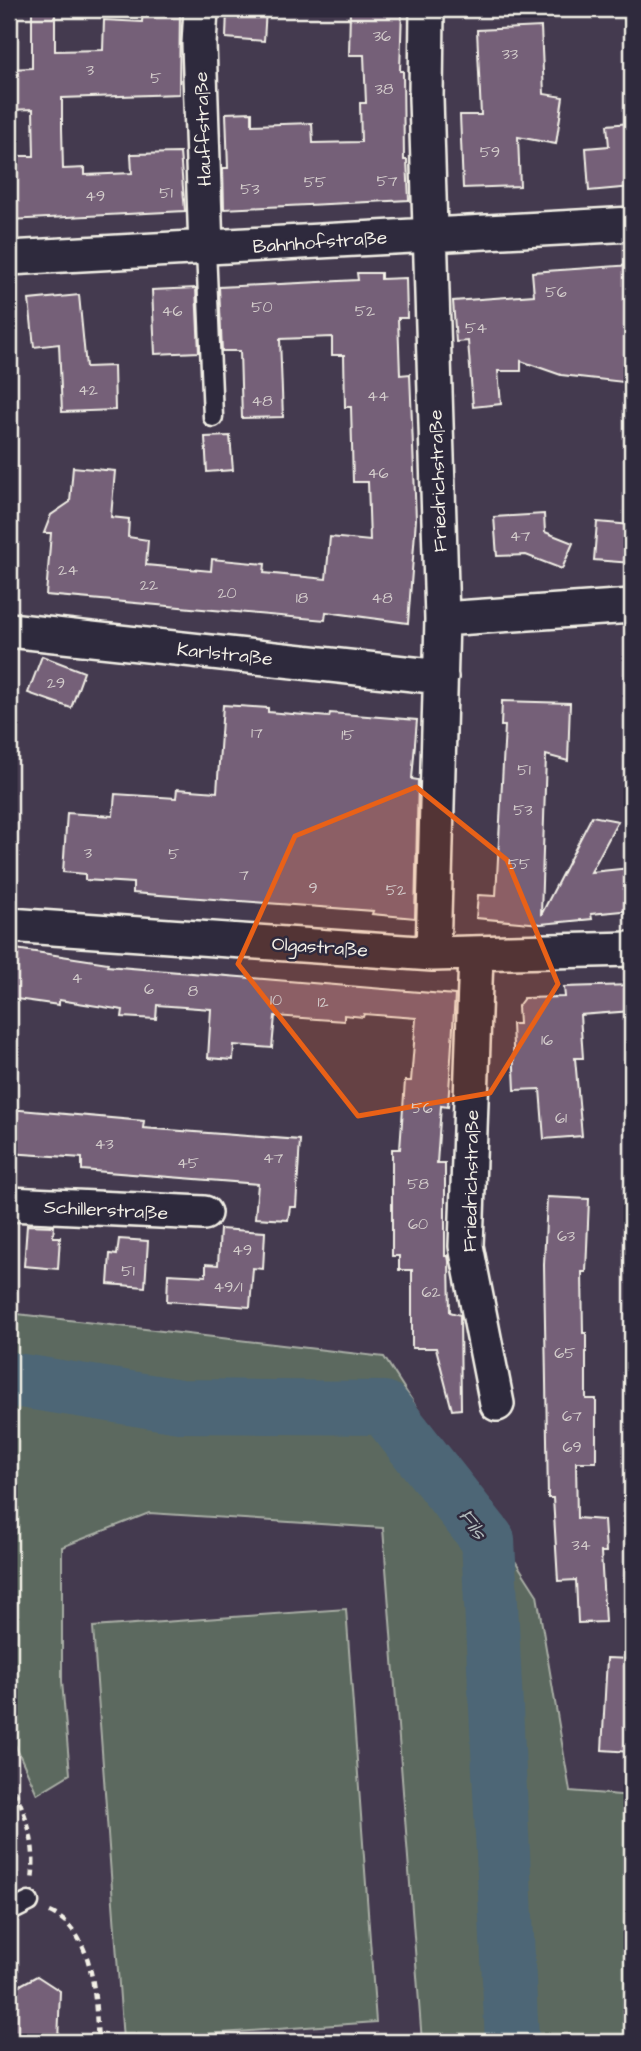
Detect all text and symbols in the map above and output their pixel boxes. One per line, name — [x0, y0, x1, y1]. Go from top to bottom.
house number: 36 — [373, 25, 391, 47]
house number: 33 — [502, 43, 518, 65]
house number: 3 — [86, 59, 94, 81]
house number: 5 — [150, 67, 162, 89]
street label: Hauffstraße — [188, 71, 219, 187]
house number: 38 — [375, 78, 393, 100]
house number: 59 — [480, 141, 500, 163]
house number: 57 — [376, 170, 398, 192]
house number: 55 — [304, 171, 327, 193]
house number: 53 — [240, 178, 260, 200]
house number: 51 — [159, 182, 173, 204]
house number: 49 — [85, 185, 105, 207]
street label: Bahnhofstraße — [252, 224, 388, 261]
house number: 56 — [545, 281, 567, 303]
house number: 50 — [251, 296, 273, 318]
house number: 46 — [162, 300, 182, 322]
house number: 52 — [355, 300, 375, 322]
house number: 54 — [465, 317, 487, 339]
house number: 42 — [78, 379, 98, 401]
house number: 44 — [367, 385, 389, 407]
house number: 48 — [251, 390, 273, 412]
street label: Friedrichstraße — [423, 409, 454, 553]
house number: 46 — [368, 462, 388, 484]
house number: 47 — [510, 525, 531, 547]
house number: 24 — [58, 559, 78, 581]
house number: 22 — [140, 574, 158, 596]
house number: 20 — [217, 582, 237, 604]
house number: 18 — [296, 587, 308, 609]
house number: 48 — [371, 587, 393, 609]
street label: Karlstraße — [176, 636, 274, 673]
house number: 29 — [47, 672, 65, 694]
house number: 17 — [251, 722, 263, 744]
house number: 15 — [341, 724, 355, 746]
house number: 51 — [517, 759, 531, 781]
house number: 53 — [513, 799, 533, 821]
house number: 3 — [84, 842, 92, 864]
house number: 5 — [168, 843, 180, 865]
house number: 55 — [508, 853, 531, 875]
house number: 7 — [239, 864, 249, 886]
house number: 9 — [308, 877, 318, 899]
house number: 52 — [386, 879, 406, 901]
street label: Olgastraße — [271, 931, 369, 965]
house number: 4 — [72, 967, 83, 989]
house number: 6 — [144, 978, 154, 1000]
house number: 8 — [188, 980, 198, 1002]
house number: 10 — [270, 989, 282, 1011]
house number: 12 — [317, 991, 329, 1013]
house number: 16 — [541, 1029, 553, 1051]
house number: 56 — [411, 1097, 433, 1119]
house number: 61 — [555, 1107, 567, 1129]
street label: Friedrichstraße — [457, 1110, 486, 1252]
house number: 43 — [94, 1133, 114, 1155]
house number: 47 — [263, 1147, 284, 1169]
house number: 45 — [177, 1152, 200, 1174]
house number: 58 — [407, 1173, 429, 1195]
street label: Schillerstraße — [43, 1194, 169, 1227]
house number: 60 — [408, 1213, 428, 1235]
house number: 63 — [557, 1225, 575, 1247]
house number: 49 — [232, 1239, 252, 1261]
house number: 51 — [121, 1260, 135, 1282]
house number: 49/1 — [213, 1276, 243, 1298]
house number: 62 — [421, 1281, 441, 1303]
house number: 65 — [554, 1342, 576, 1364]
house number: 67 — [562, 1405, 582, 1427]
house number: 69 — [562, 1436, 582, 1458]
water label: Fils — [452, 1503, 494, 1547]
house number: 34 — [571, 1534, 591, 1556]

